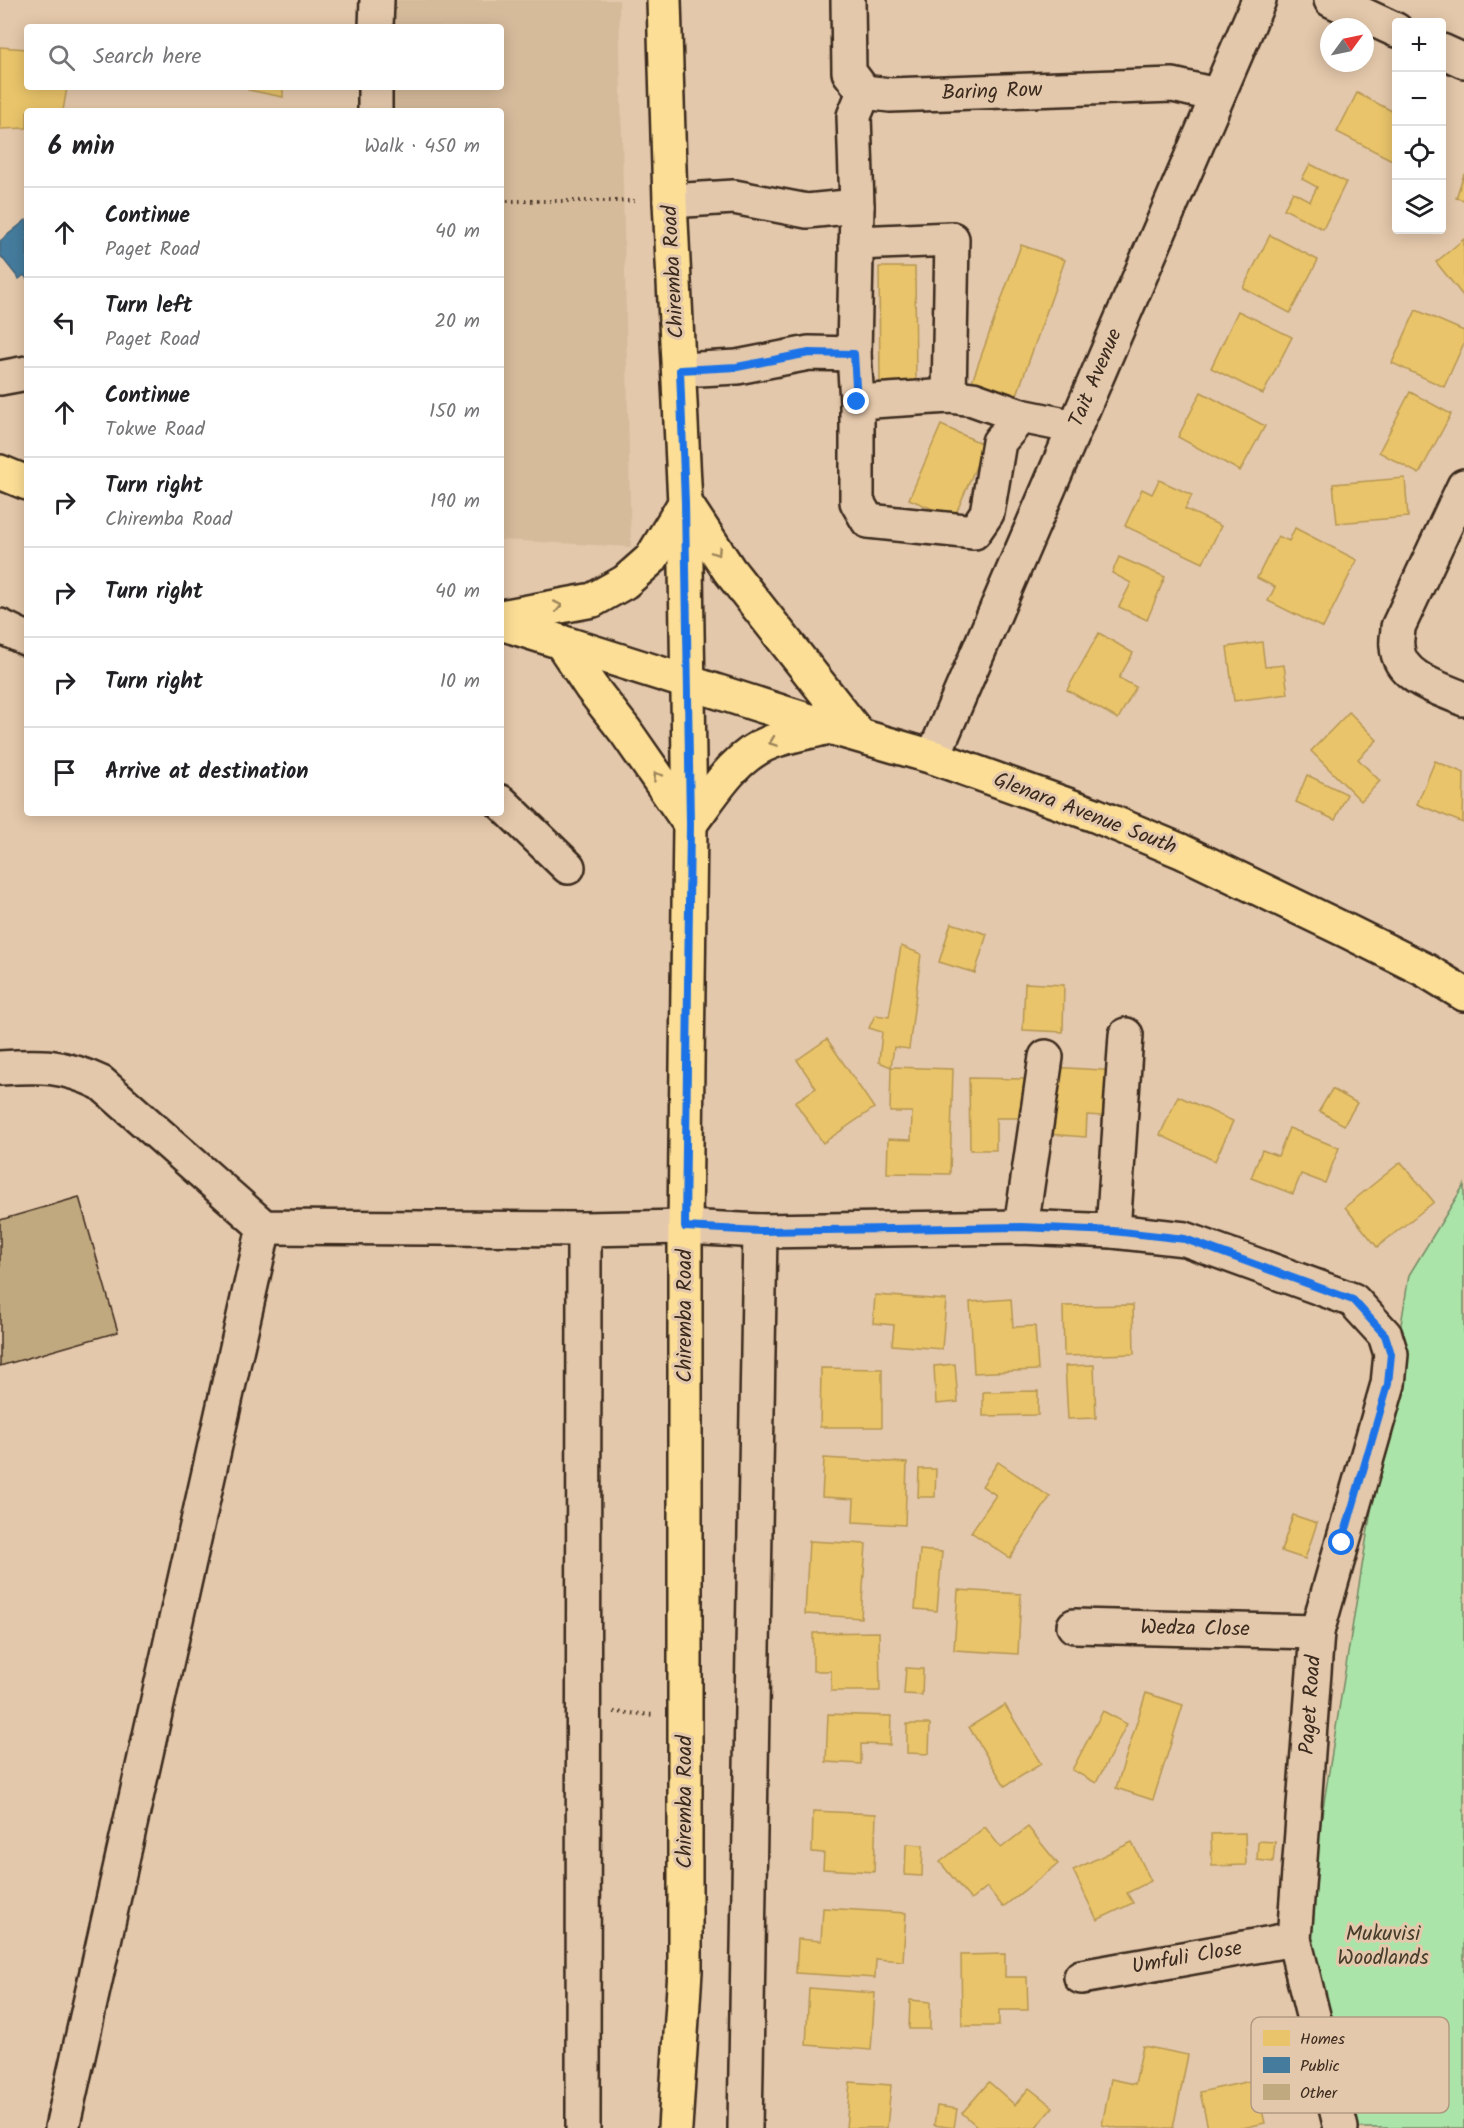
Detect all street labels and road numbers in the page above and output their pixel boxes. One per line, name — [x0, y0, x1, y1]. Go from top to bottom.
street label: Baring Row — [941, 74, 1044, 110]
street label: Chiremba Road — [654, 204, 694, 339]
street label: Tait Avenue — [1060, 323, 1132, 433]
street label: Glenara Avenue South — [988, 764, 1182, 864]
street label: Chiremba Road — [669, 1249, 702, 1383]
street label: Wedza Close — [1140, 1612, 1251, 1646]
street label: Paget Road — [1291, 1654, 1331, 1756]
street label: Chiremba Road — [669, 1735, 702, 1869]
street label: Umfuli Close — [1129, 1932, 1245, 1984]

